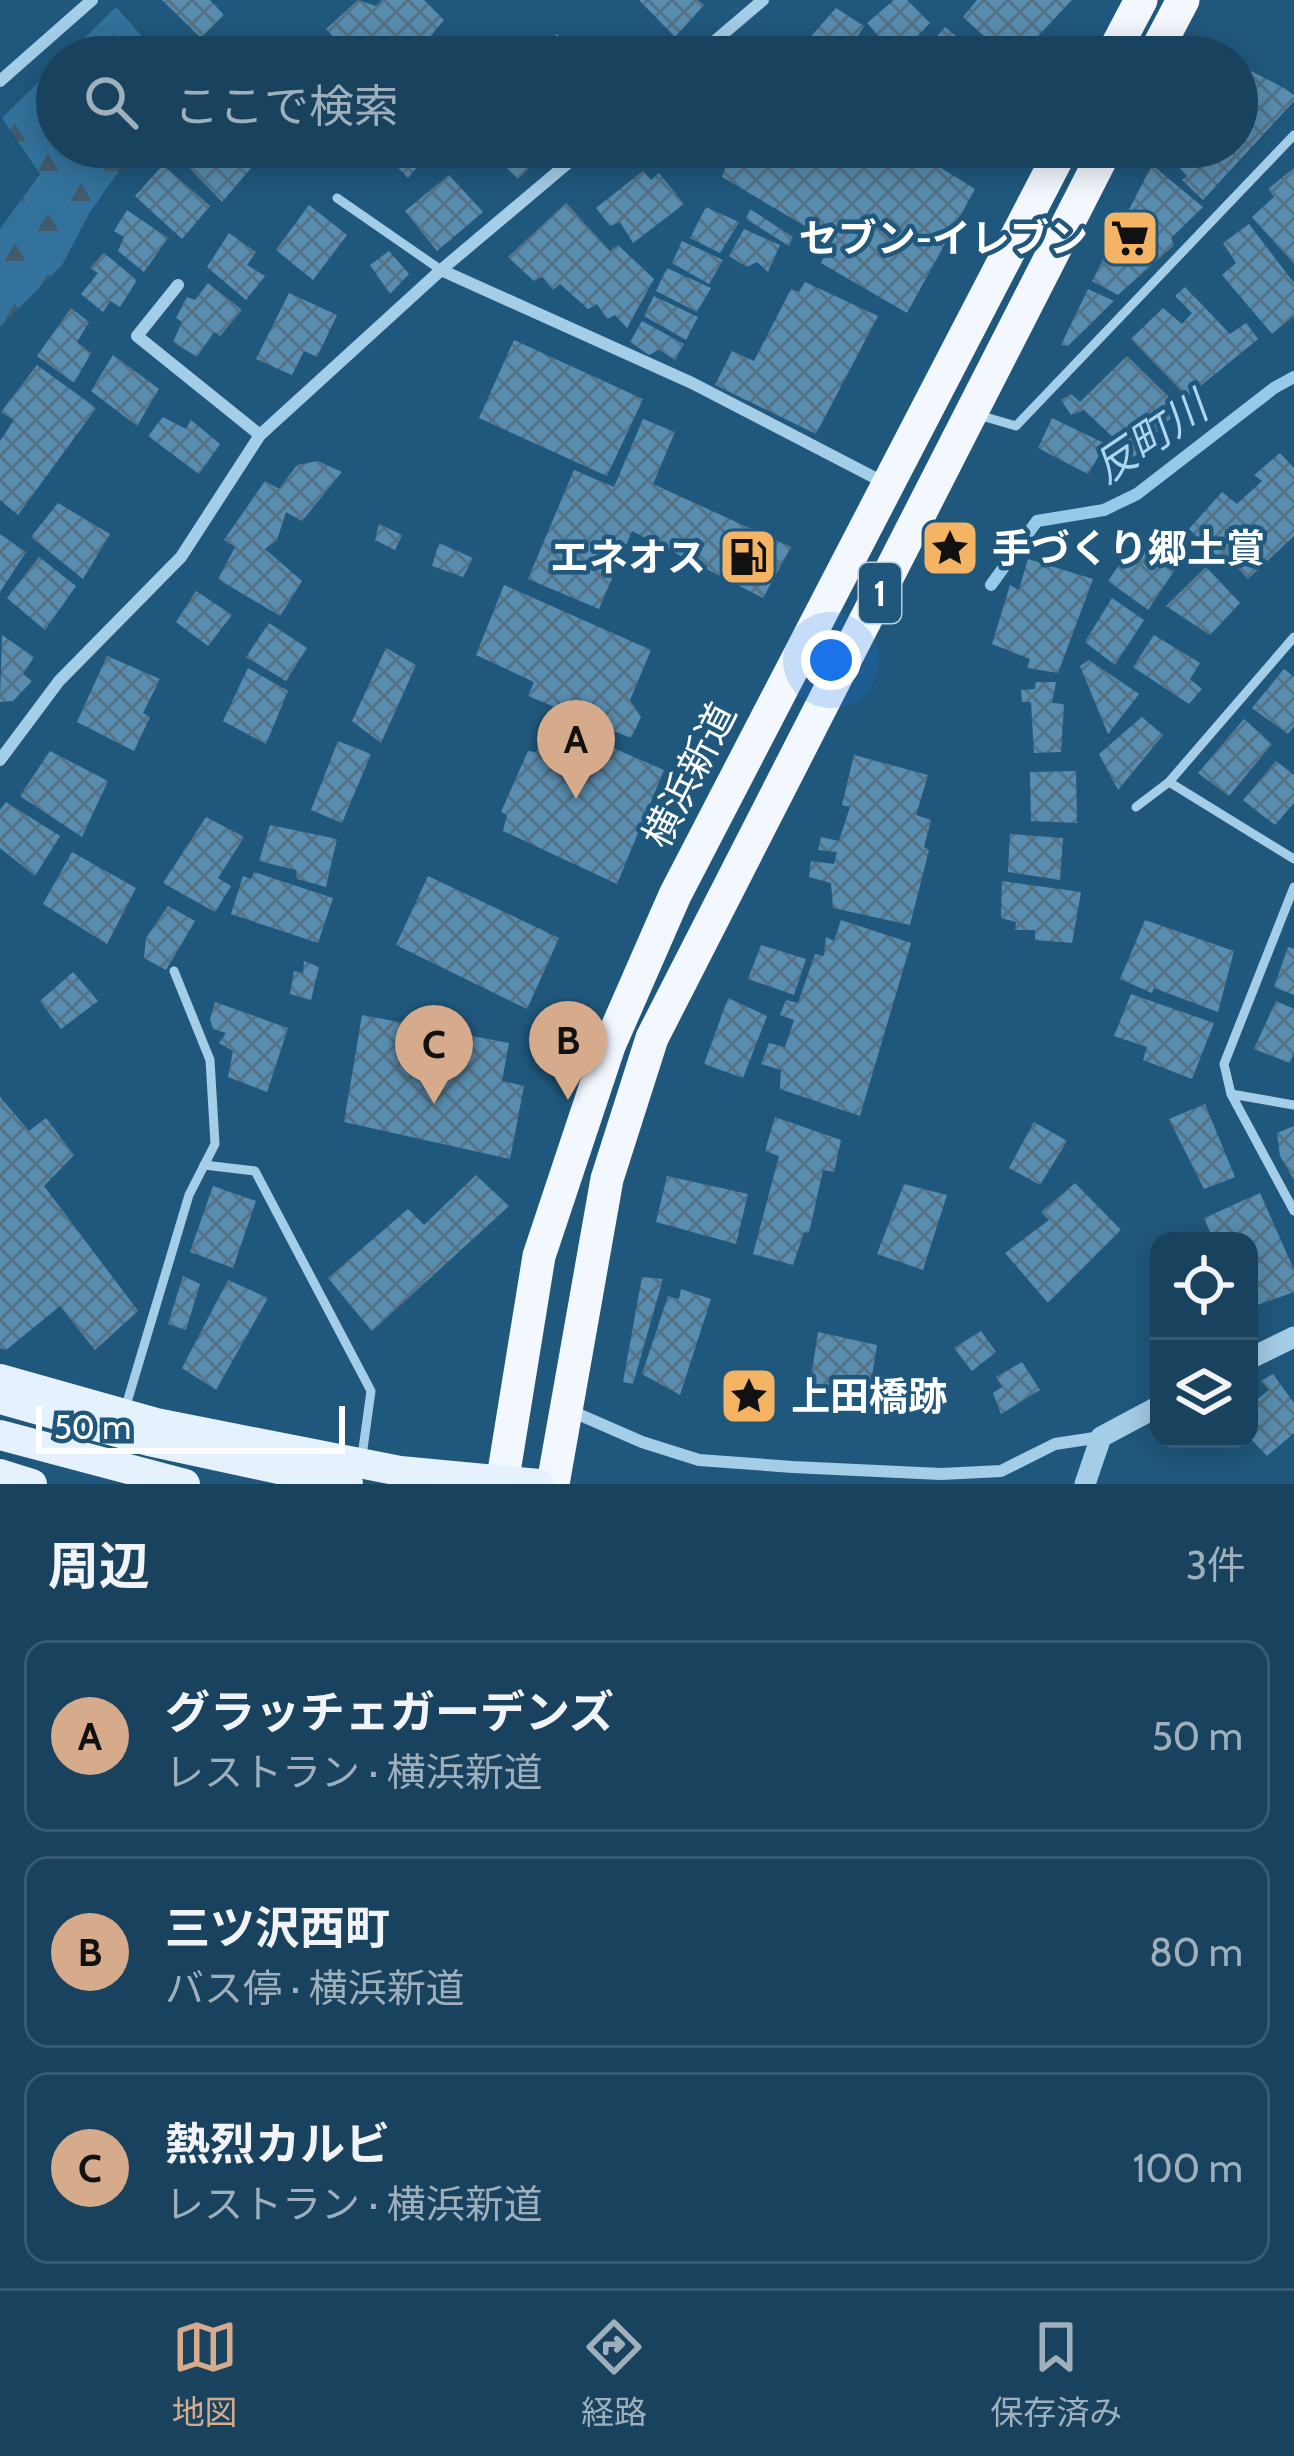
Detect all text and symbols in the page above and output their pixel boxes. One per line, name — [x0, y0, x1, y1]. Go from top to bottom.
search box — [36, 36, 1258, 168]
icon: search — [78, 69, 144, 135]
text: ここで検索 — [174, 79, 399, 133]
supermarket icon: セブン-イレブン — [1099, 207, 1161, 269]
place label: セブン-イレブン — [799, 214, 1088, 262]
water label: 反町川 — [1083, 378, 1220, 494]
place icon: 手づくり郷土賞 — [919, 517, 981, 579]
place label: 手づくり郷土賞 — [992, 524, 1265, 572]
fuel station icon: エネオス — [717, 526, 779, 588]
place label: エネオス — [550, 533, 706, 581]
road number: 1 — [859, 563, 901, 623]
your location — [801, 630, 861, 690]
street label: 横浜新道 — [632, 695, 746, 855]
pin: A — [537, 700, 615, 799]
pin: B — [529, 1001, 607, 1100]
pin: C — [395, 1005, 473, 1104]
map controls — [1150, 1232, 1258, 1448]
button: locate — [1150, 1232, 1258, 1340]
button: layers — [1150, 1340, 1258, 1448]
place icon: 上田橋跡 — [718, 1365, 780, 1427]
place label: 上田橋跡 — [791, 1372, 947, 1420]
scale bar — [36, 1400, 345, 1453]
text: 50 m — [54, 1407, 131, 1447]
text: 周辺 — [48, 1535, 150, 1597]
text: 3件 — [1186, 1541, 1246, 1589]
text: グラッチェガーデンズ — [165, 1685, 614, 1739]
text: A — [78, 1712, 102, 1760]
text: 50 m — [1152, 1712, 1243, 1760]
text: レストラン · 横浜新道 — [165, 1748, 543, 1796]
text: 三ツ沢西町 — [165, 1901, 390, 1955]
text: B — [78, 1928, 102, 1976]
text: 80 m — [1149, 1928, 1243, 1976]
text: バス停 · 横浜新道 — [165, 1964, 465, 2012]
text: 熱烈カルビ — [165, 2117, 390, 2171]
text: C — [78, 2144, 102, 2192]
text: 100 m — [1133, 2144, 1243, 2192]
text: レストラン · 横浜新道 — [165, 2180, 543, 2228]
tab: 地図 — [172, 2314, 238, 2434]
tab: 経路 — [581, 2314, 647, 2434]
tab: 保存済み — [990, 2314, 1122, 2434]

